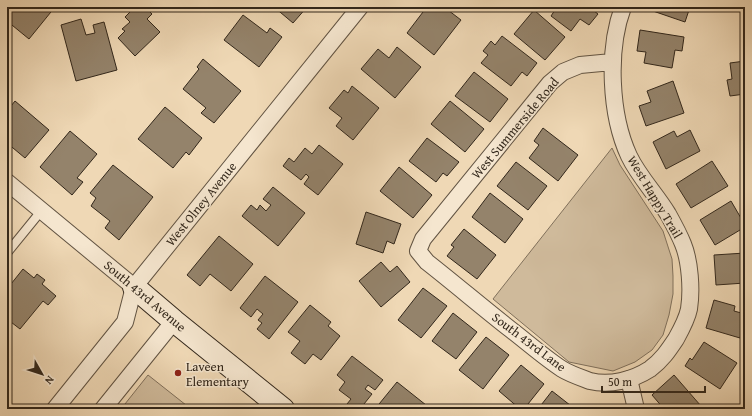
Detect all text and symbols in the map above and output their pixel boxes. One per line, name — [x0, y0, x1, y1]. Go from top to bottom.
street label: West Summerside Road — [467, 73, 563, 183]
street label: West Happy Trail — [623, 152, 687, 242]
street label: West Olney Avenue — [161, 158, 241, 250]
street label: South 43rd Avenue — [100, 256, 190, 336]
street label: South 43rd Lane — [488, 308, 570, 376]
north arrow — [22, 354, 62, 394]
place label: Laveen Elementary — [186, 357, 249, 391]
marker: Laveen Elementary — [173, 368, 183, 378]
scale bar — [602, 368, 705, 394]
text: N — [41, 372, 58, 389]
text: 50 m — [608, 373, 632, 390]

